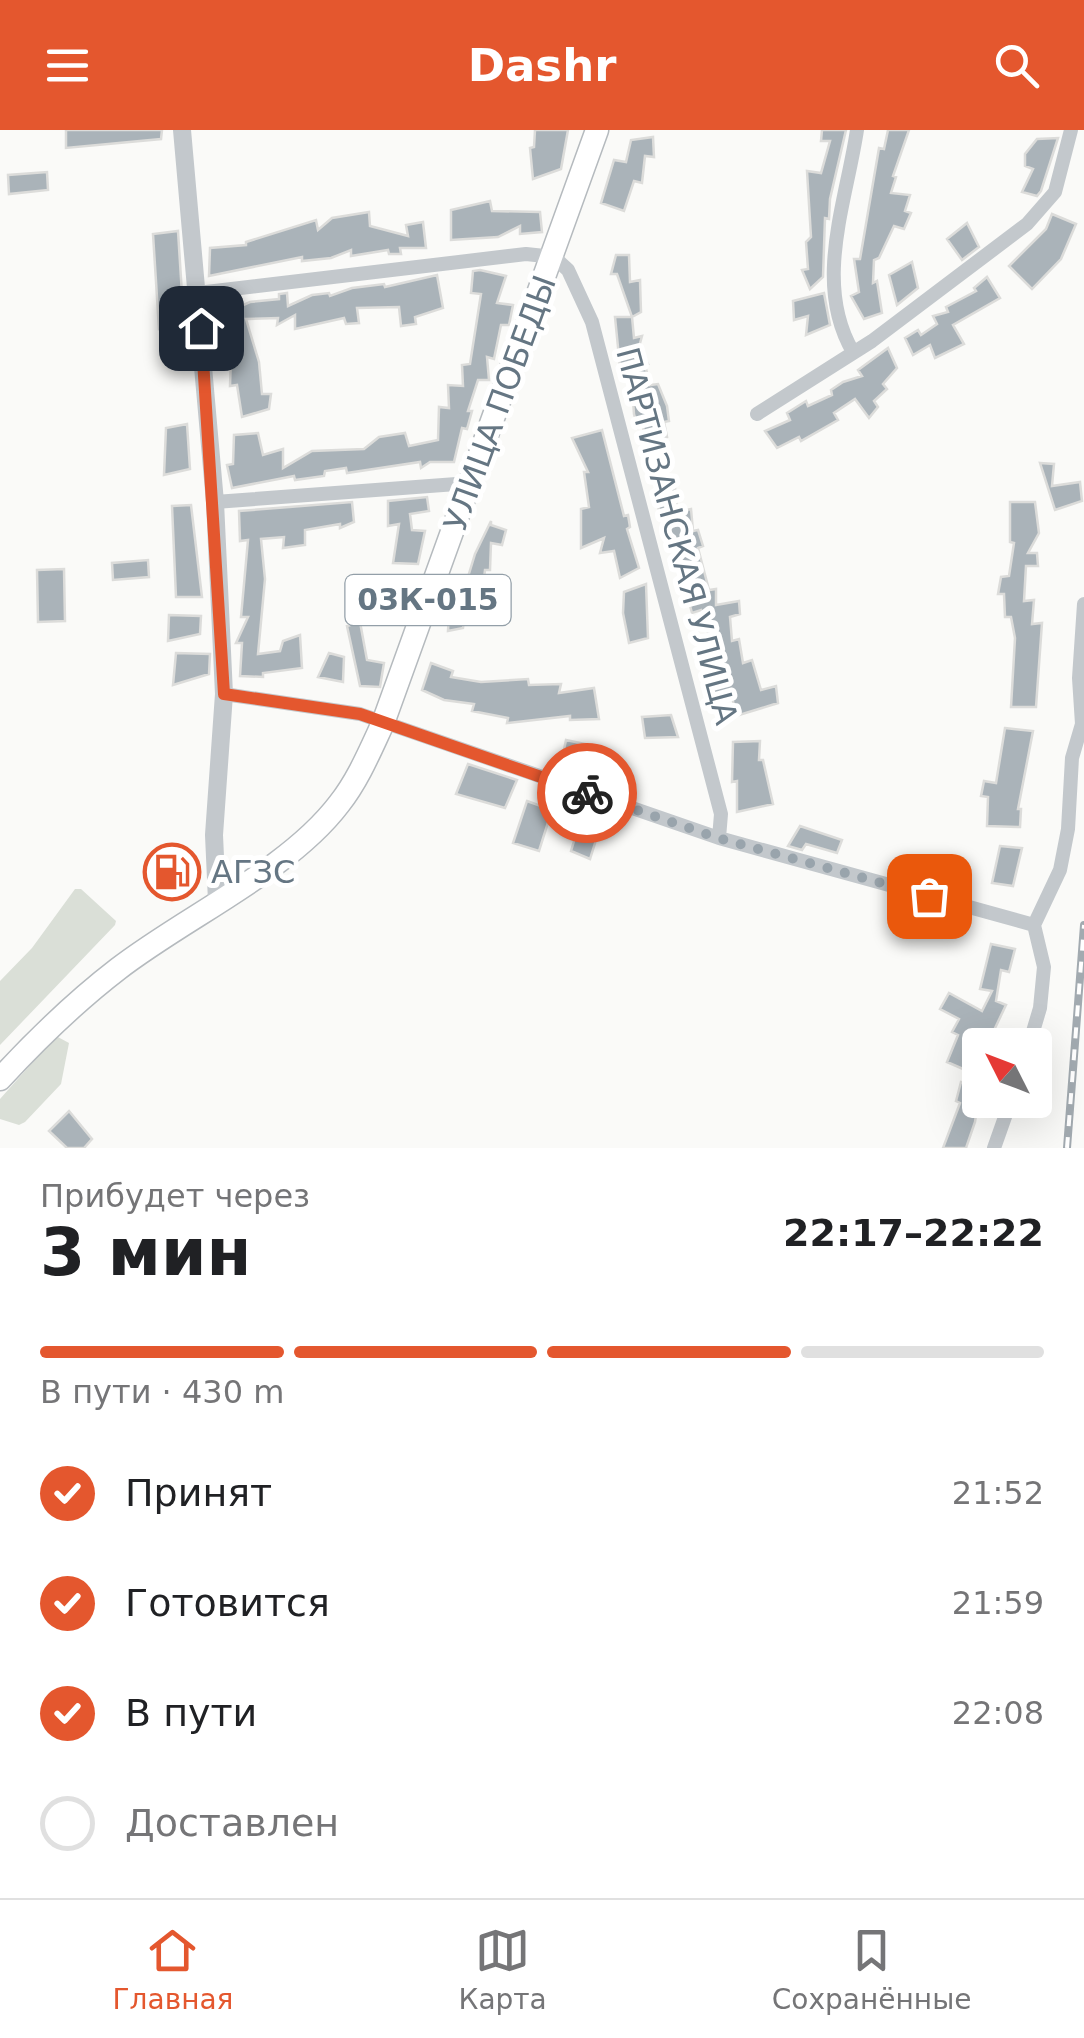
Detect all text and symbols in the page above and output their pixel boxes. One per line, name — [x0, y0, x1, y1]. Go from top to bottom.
icon: menu — [40, 38, 95, 93]
icon: search — [989, 38, 1044, 93]
text: Dashr — [468, 39, 616, 92]
street label: УЛИЦА ПОБЕДЫ — [436, 270, 564, 536]
pin — [159, 286, 244, 371]
icon: home — [174, 301, 229, 356]
street label: ПАРТИЗАНСКАЯ УЛИЦА — [608, 343, 746, 729]
road number: 03К-015 — [346, 575, 510, 625]
courier — [537, 743, 637, 843]
icon: bike — [560, 766, 615, 821]
fuel station icon: АГЗС — [142, 842, 202, 902]
place label: АГЗС — [211, 853, 295, 891]
pin — [887, 854, 972, 939]
icon: bag — [902, 869, 957, 924]
north arrow — [962, 1028, 1052, 1118]
map controls — [962, 1028, 1052, 1118]
text: Прибудет через — [40, 1177, 310, 1215]
text: 22:17–22:22 — [783, 1211, 1044, 1255]
text: 3 мин — [40, 1215, 251, 1290]
text: В пути · 430 m — [40, 1373, 284, 1411]
icon: check — [40, 1466, 95, 1521]
text: Принят — [125, 1471, 272, 1515]
text: 21:52 — [952, 1474, 1044, 1512]
icon: check — [40, 1576, 95, 1631]
text: Готовится — [125, 1581, 330, 1625]
text: 21:59 — [952, 1584, 1044, 1622]
icon: check — [40, 1686, 95, 1741]
text: В пути — [125, 1691, 257, 1735]
text: 22:08 — [952, 1694, 1044, 1732]
text: Доставлен — [125, 1801, 339, 1845]
tab: Главная — [113, 1923, 233, 2016]
tab: Карта — [459, 1923, 547, 2016]
tab: Сохранённые — [772, 1923, 971, 2016]

